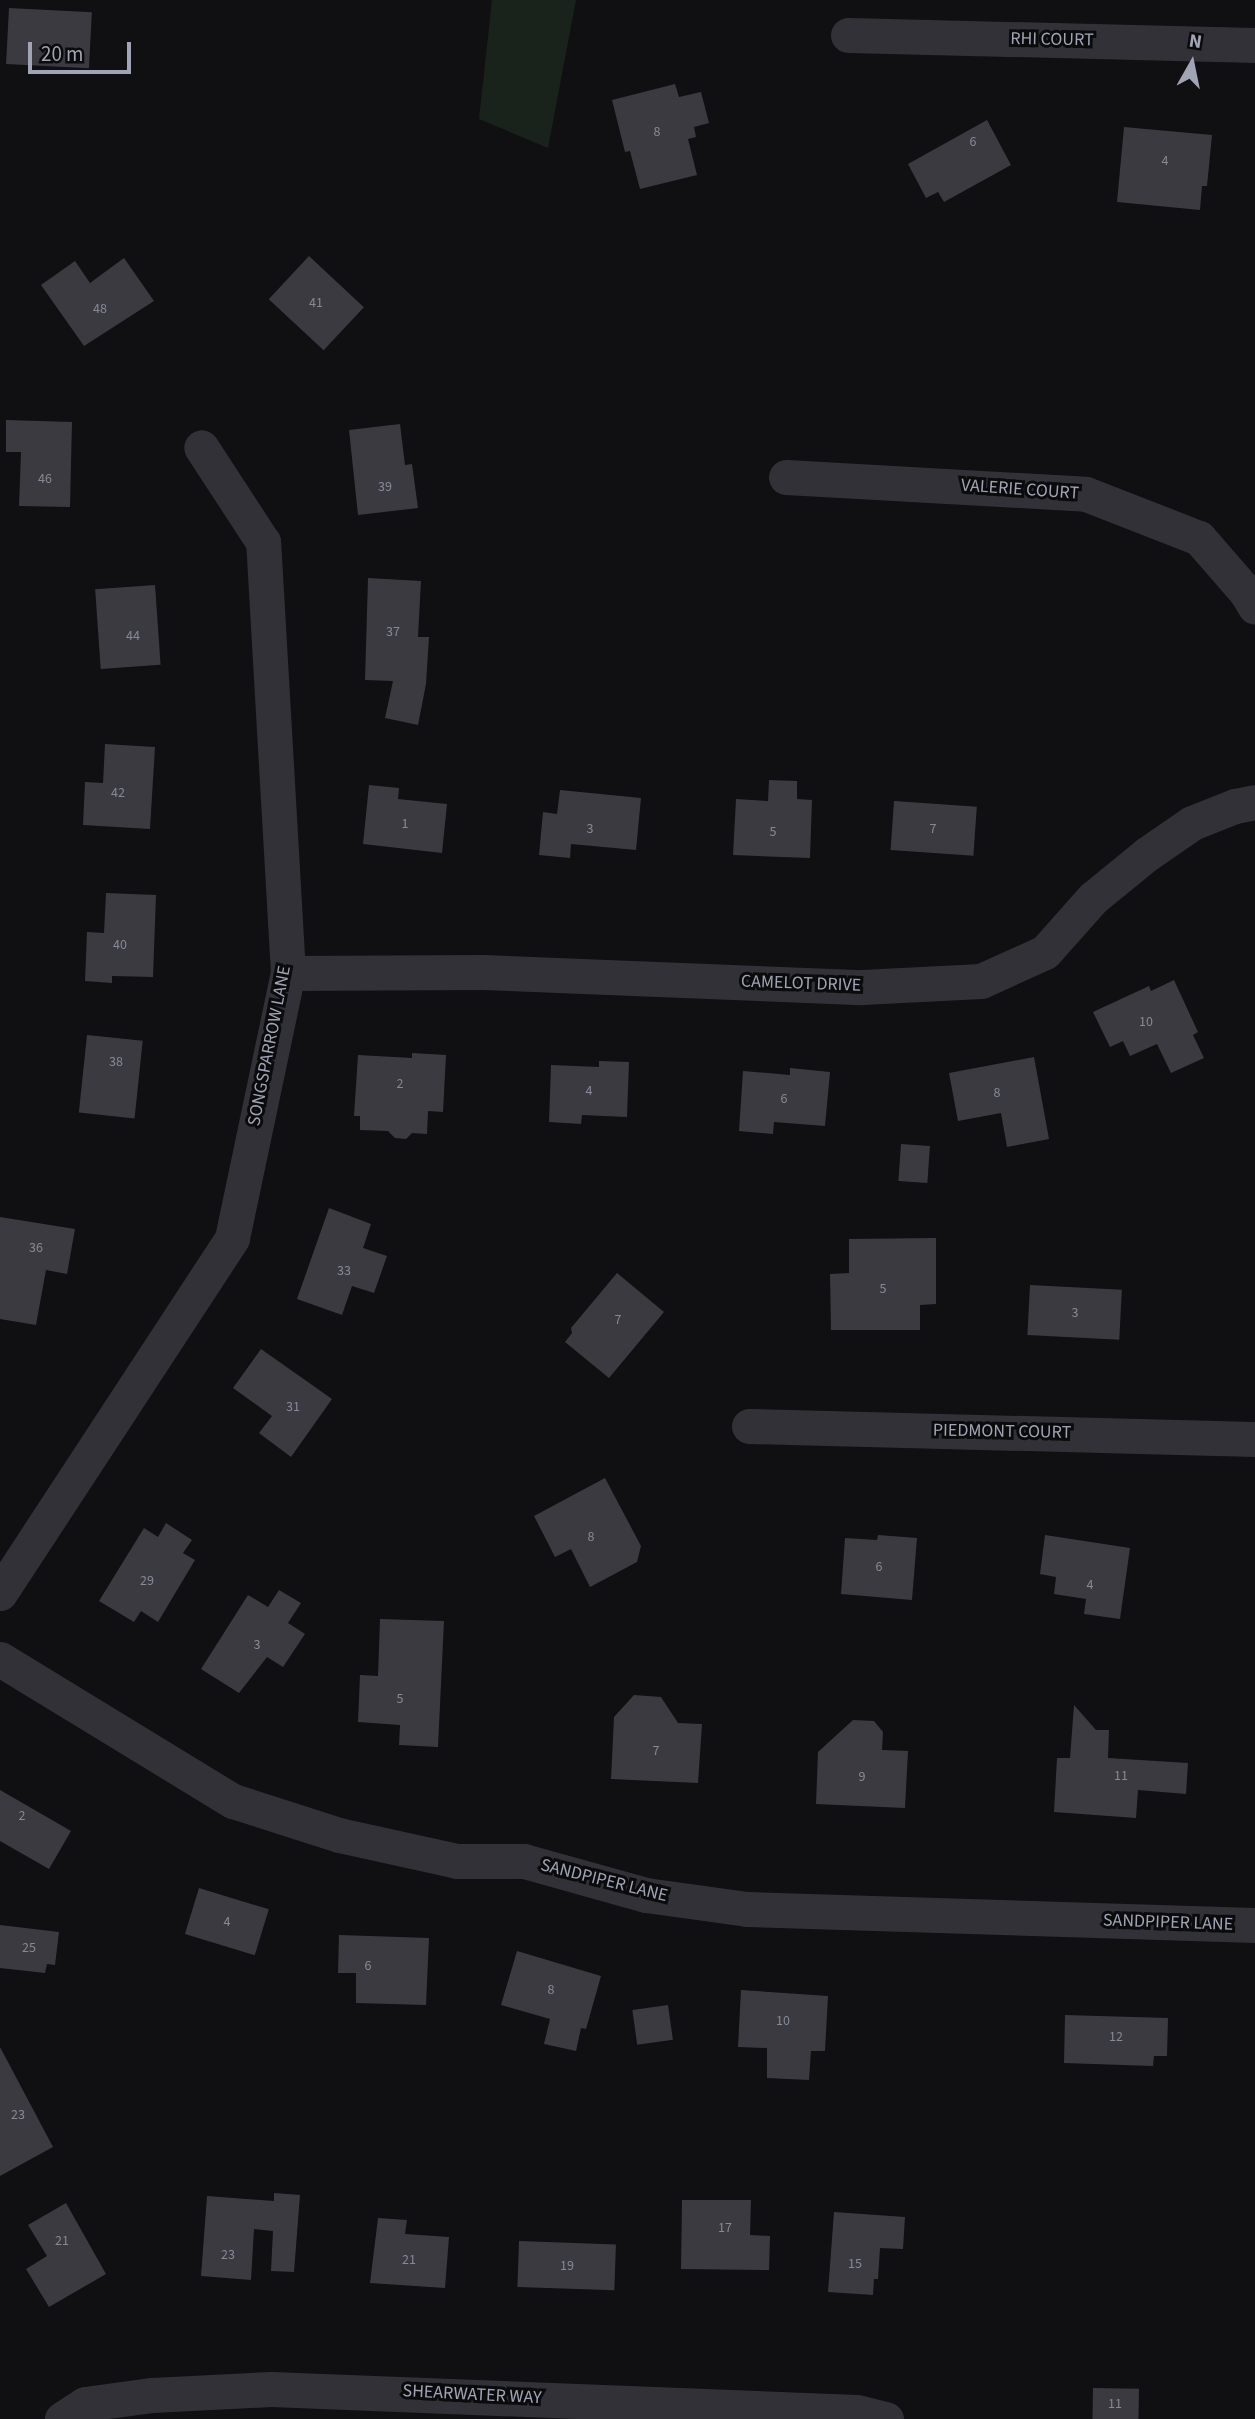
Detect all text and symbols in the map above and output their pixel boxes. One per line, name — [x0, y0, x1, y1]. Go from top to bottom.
text: N — [1187, 27, 1204, 56]
scale bar — [32, 28, 135, 72]
street label: RHI COURT — [1010, 28, 1094, 52]
north arrow — [1157, 28, 1227, 98]
text: 20 m — [41, 39, 83, 69]
house number: 8 — [654, 124, 660, 140]
house number: 6 — [970, 134, 976, 150]
house number: 4 — [1162, 153, 1168, 169]
house number: 41 — [309, 295, 323, 311]
house number: 48 — [93, 301, 107, 317]
house number: 46 — [38, 471, 52, 487]
street label: VALERIE COURT — [960, 475, 1080, 505]
house number: 39 — [378, 479, 392, 495]
house number: 37 — [386, 624, 400, 640]
house number: 44 — [126, 628, 140, 644]
house number: 42 — [111, 785, 125, 801]
house number: 1 — [402, 816, 408, 832]
house number: 3 — [587, 821, 593, 837]
house number: 7 — [930, 821, 936, 837]
house number: 5 — [770, 824, 776, 840]
house number: 40 — [113, 937, 127, 953]
street label: SONGSPARROW LANE — [244, 964, 296, 1128]
street label: CAMELOT DRIVE — [740, 971, 862, 997]
house number: 10 — [1139, 1014, 1153, 1030]
house number: 38 — [109, 1054, 123, 1070]
house number: 2 — [397, 1076, 403, 1092]
house number: 4 — [586, 1083, 592, 1099]
house number: 8 — [994, 1085, 1000, 1101]
house number: 6 — [781, 1091, 787, 1107]
house number: 36 — [29, 1240, 43, 1256]
house number: 33 — [337, 1263, 351, 1279]
house number: 5 — [880, 1281, 886, 1297]
house number: 3 — [1072, 1305, 1078, 1321]
house number: 7 — [615, 1312, 621, 1328]
house number: 31 — [286, 1399, 300, 1415]
street label: PIEDMONT COURT — [933, 1420, 1071, 1444]
house number: 8 — [588, 1529, 594, 1545]
house number: 6 — [876, 1559, 882, 1575]
house number: 29 — [140, 1573, 154, 1589]
house number: 4 — [1087, 1577, 1093, 1593]
house number: 3 — [254, 1637, 260, 1653]
house number: 5 — [397, 1691, 403, 1707]
house number: 7 — [653, 1743, 659, 1759]
house number: 11 — [1114, 1768, 1128, 1784]
house number: 9 — [859, 1769, 865, 1785]
house number: 2 — [19, 1808, 25, 1824]
street label: SANDPIPER LANE — [538, 1855, 670, 1907]
street label: SANDPIPER LANE — [1103, 1910, 1233, 1936]
house number: 4 — [224, 1914, 230, 1930]
house number: 25 — [22, 1940, 36, 1956]
house number: 6 — [365, 1958, 371, 1974]
house number: 8 — [548, 1982, 554, 1998]
house number: 10 — [776, 2013, 790, 2029]
house number: 12 — [1109, 2029, 1123, 2045]
house number: 23 — [11, 2107, 25, 2123]
house number: 17 — [718, 2220, 732, 2236]
house number: 21 — [55, 2233, 69, 2249]
house number: 23 — [221, 2247, 235, 2263]
house number: 21 — [402, 2252, 416, 2268]
house number: 15 — [848, 2256, 862, 2272]
house number: 19 — [560, 2258, 574, 2274]
street label: SHEARWATER WAY — [402, 2381, 542, 2409]
house number: 11 — [1108, 2396, 1122, 2412]

